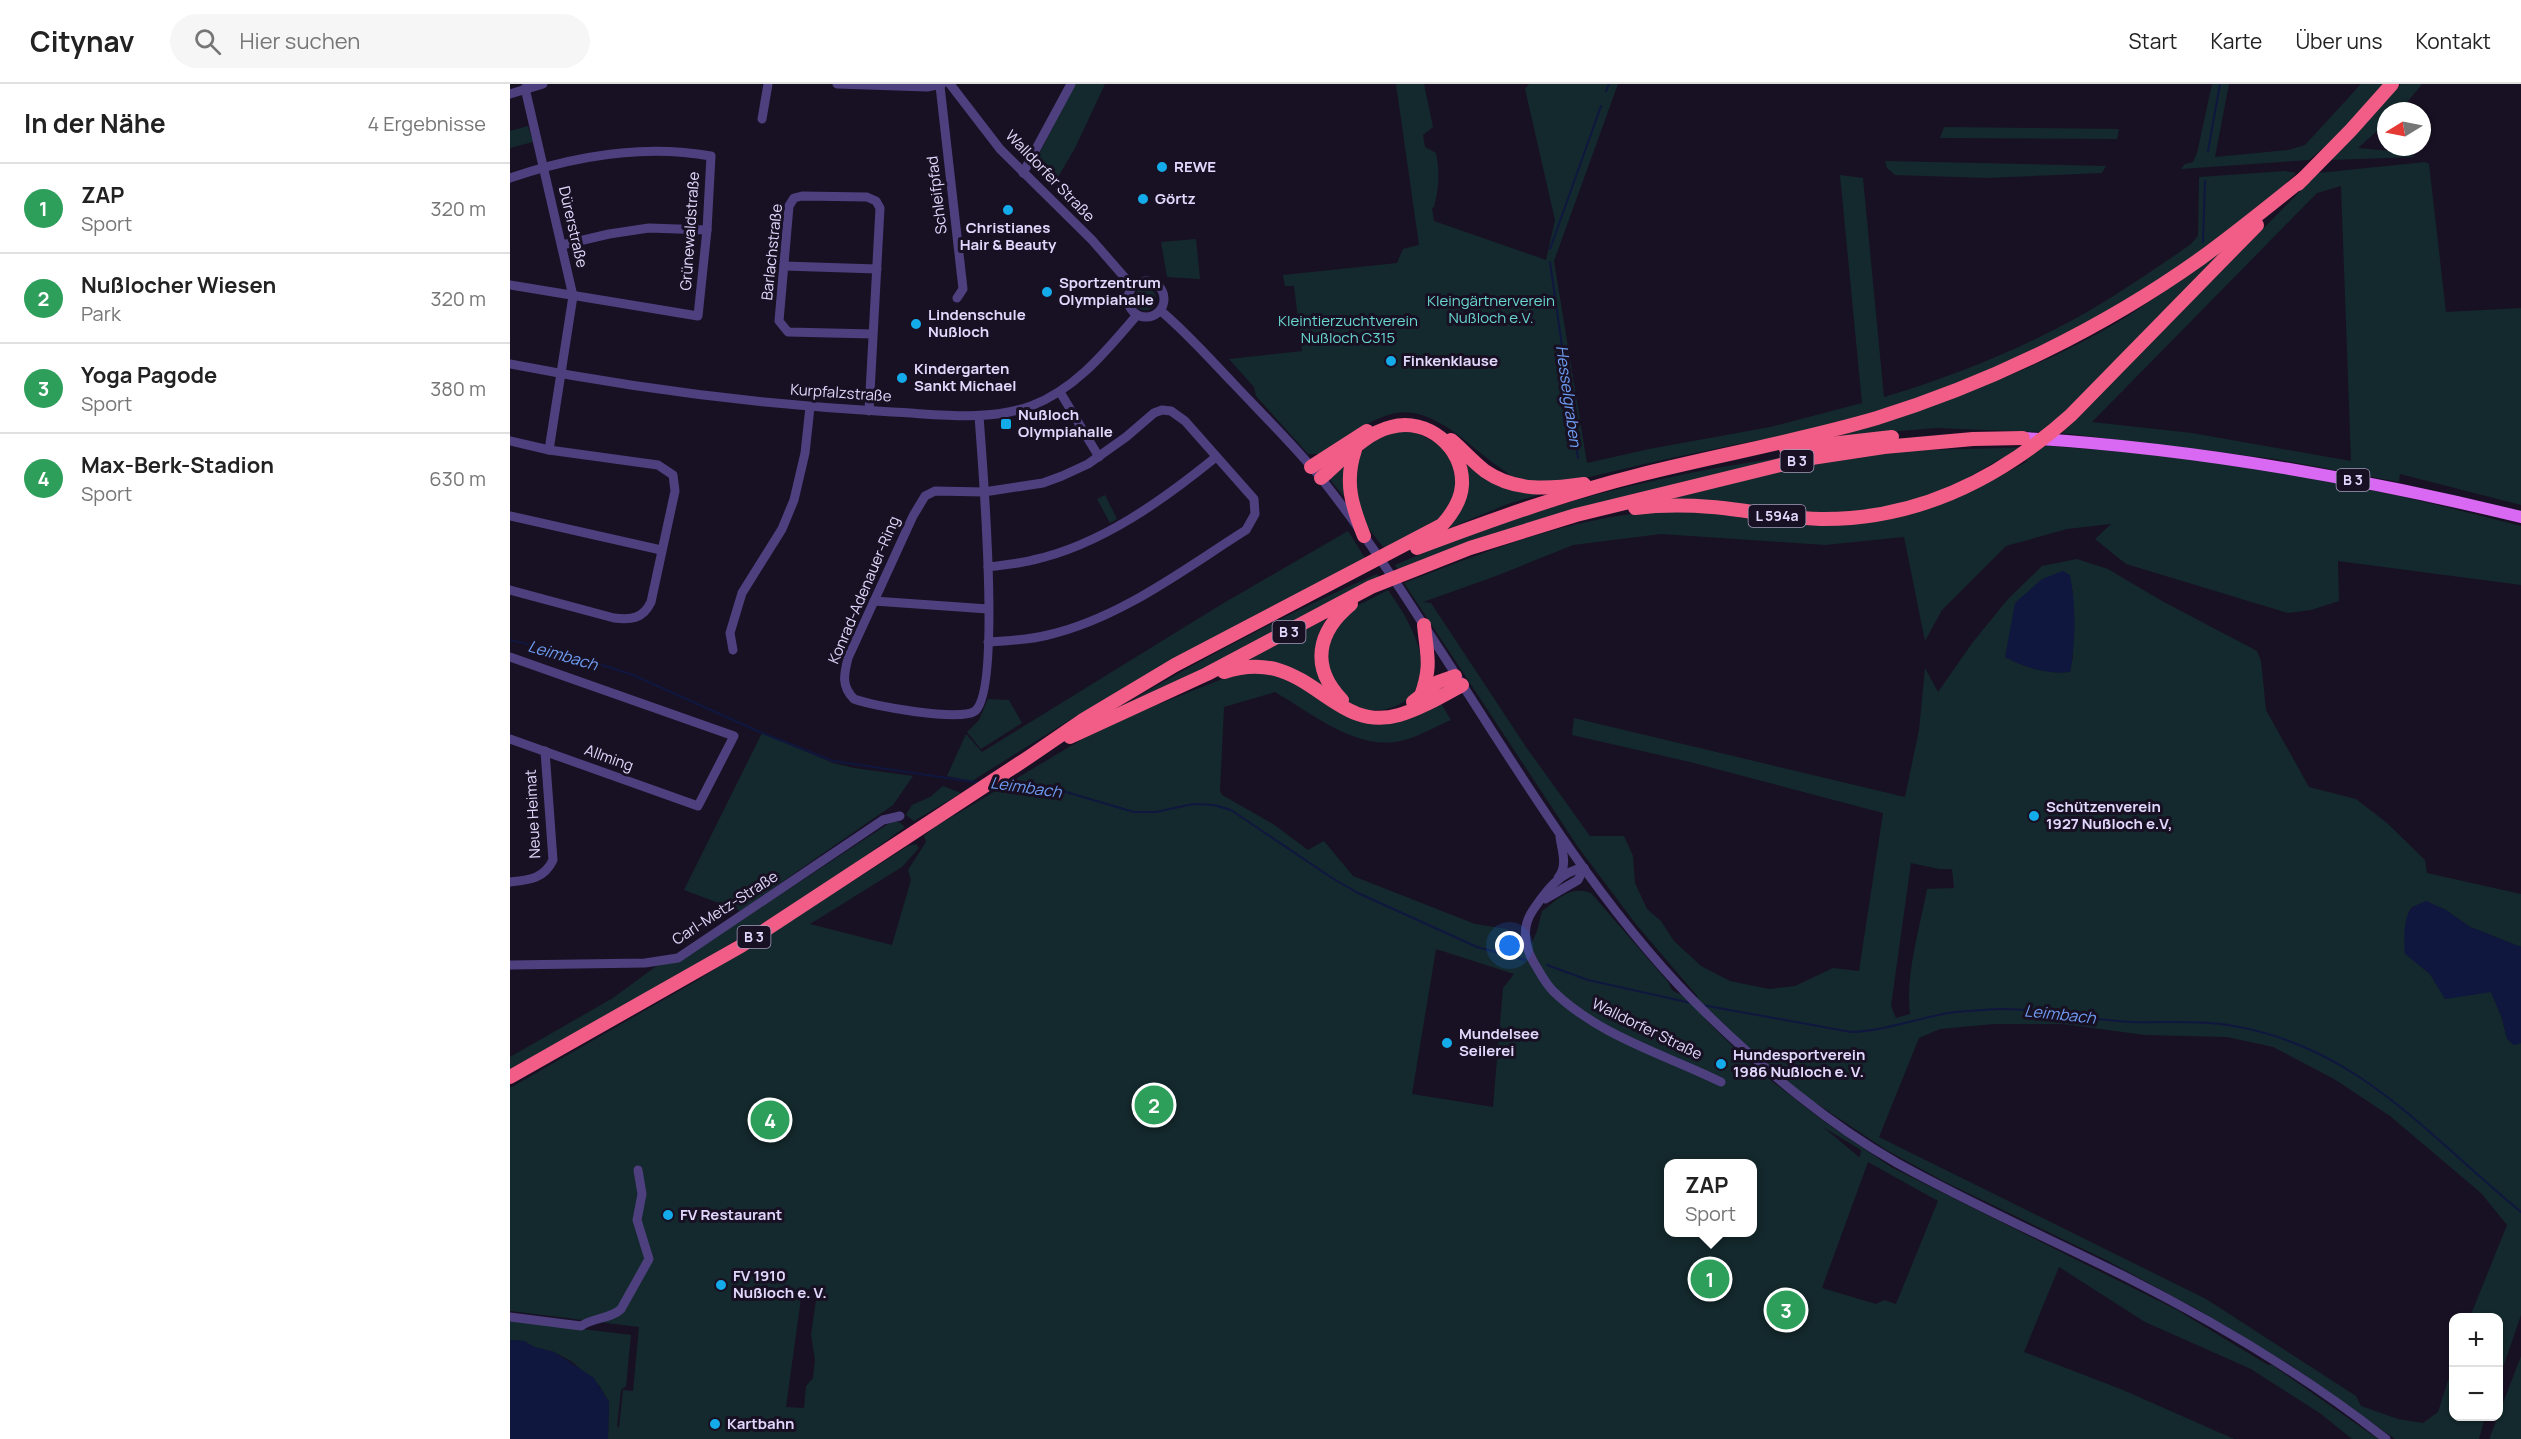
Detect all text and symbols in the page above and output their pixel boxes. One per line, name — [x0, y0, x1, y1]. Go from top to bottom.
search box — [170, 14, 590, 68]
text: Citynav — [30, 22, 134, 60]
icon: search — [191, 25, 224, 58]
text: Hier suchen — [239, 26, 360, 56]
text: Start — [2128, 27, 2177, 55]
text: Karte — [2210, 27, 2262, 55]
text: Über uns — [2295, 27, 2383, 55]
text: Kontakt — [2416, 27, 2491, 55]
north arrow — [2377, 102, 2431, 156]
text: In der Nähe — [24, 105, 166, 141]
text: 4 Ergebnisse — [367, 110, 486, 137]
street label: Walldorfer Straße — [1001, 125, 1100, 226]
street label: Schleifpfad — [921, 155, 952, 235]
place label: REWE — [1174, 156, 1216, 177]
marker: REWE — [1155, 160, 1169, 174]
street label: Grünewaldstraße — [675, 171, 704, 291]
text: ZAP — [81, 180, 124, 210]
street label: Dürerstraße — [554, 184, 593, 270]
place label: Görtz — [1155, 188, 1196, 209]
marker: Görtz — [1136, 192, 1150, 206]
text: 1 — [39, 195, 48, 222]
text: 320 m — [430, 195, 486, 222]
street label: Barlachstraße — [756, 202, 787, 301]
marker: Christianes Hair & Beauty — [1001, 203, 1015, 217]
text: Sport — [81, 210, 132, 237]
place label: Christianes Hair & Beauty — [960, 217, 1057, 255]
text: Nußlocher Wiesen — [81, 270, 276, 300]
place label: Sportzentrum Olympiahalle — [1059, 272, 1161, 310]
text: 2 — [38, 285, 49, 312]
text: 320 m — [430, 285, 486, 312]
marker: Sportzentrum Olympiahalle — [1040, 285, 1054, 299]
park label: Kleingärtnerverein Nußloch e.V. — [1427, 290, 1555, 328]
text: Park — [81, 300, 121, 327]
place label: Lindenschule Nußloch — [928, 304, 1026, 342]
park label: Kleintierzuchtverein Nußloch C315 — [1278, 310, 1418, 348]
marker: Lindenschule Nußloch — [909, 317, 923, 331]
water label: Hesselgraben — [1551, 344, 1587, 449]
place label: Finkenklause — [1403, 350, 1498, 371]
marker: Finkenklause — [1384, 354, 1398, 368]
place label: Kindergarten Sankt Michael — [914, 358, 1016, 396]
text: Yoga Pagode — [81, 360, 217, 390]
marker: Kindergarten Sankt Michael — [895, 371, 909, 385]
text: 3 — [38, 375, 49, 402]
text: 380 m — [430, 375, 486, 402]
street label: Kurpfalzstraße — [790, 378, 893, 407]
text: Sport — [81, 390, 132, 417]
place label: Nußloch Olympiahalle — [1018, 404, 1113, 442]
marker: Nußloch Olympiahalle — [999, 417, 1013, 431]
text: Max-Berk-Stadion — [81, 450, 274, 480]
road number: B 3 — [1780, 450, 1814, 472]
text: 4 — [37, 465, 50, 492]
text: 630 m — [429, 465, 486, 492]
road number: B 3 — [2336, 469, 2370, 491]
text: Sport — [81, 480, 132, 507]
road number: L 594a — [1748, 505, 1806, 527]
street label: Konrad-Adenauer-Ring — [823, 513, 904, 667]
road number: B 3 — [1272, 621, 1306, 643]
water label: Leimbach — [526, 635, 601, 676]
street label: Allming — [582, 739, 637, 776]
street label: Neue Heimat — [520, 769, 545, 859]
water label: Leimbach — [989, 771, 1063, 803]
place label: Schützenverein 1927 Nußloch e.V, — [2046, 796, 2173, 834]
marker: Schützenverein 1927 Nußloch e.V, — [2027, 809, 2041, 823]
street label: Carl-Metz-Straße — [668, 865, 782, 950]
road number: B 3 — [738, 926, 770, 948]
your location — [1495, 931, 1524, 960]
street label: Walldorfer Straße — [1588, 993, 1706, 1064]
water label: Leimbach — [2023, 999, 2097, 1029]
place label: Mundelsee Seilerei — [1459, 1023, 1539, 1061]
marker: Mundelsee Seilerei — [1440, 1036, 1454, 1050]
place label: Hundesportverein 1986 Nußloch e. V. — [1733, 1044, 1865, 1082]
marker: Hundesportverein 1986 Nußloch e. V. — [1714, 1057, 1728, 1071]
pin: 2 — [1134, 1082, 1174, 1128]
pin: 4 — [750, 1098, 790, 1142]
popup — [1664, 1159, 1757, 1237]
text: ZAP — [1685, 1170, 1728, 1200]
text: Sport — [1685, 1200, 1736, 1227]
place label: FV Restaurant — [680, 1204, 782, 1225]
marker: FV Restaurant — [661, 1208, 675, 1222]
pin: 1 — [1690, 1256, 1730, 1302]
place label: FV 1910 Nußloch e. V. — [733, 1265, 827, 1303]
marker: FV 1910 Nußloch e. V. — [714, 1278, 728, 1292]
pin: 3 — [1766, 1288, 1806, 1332]
map controls — [2449, 1313, 2503, 1421]
button: + — [2449, 1313, 2503, 1367]
button: − — [2449, 1367, 2503, 1421]
place label: Kartbahn — [727, 1413, 794, 1434]
marker: Kartbahn — [708, 1417, 722, 1431]

